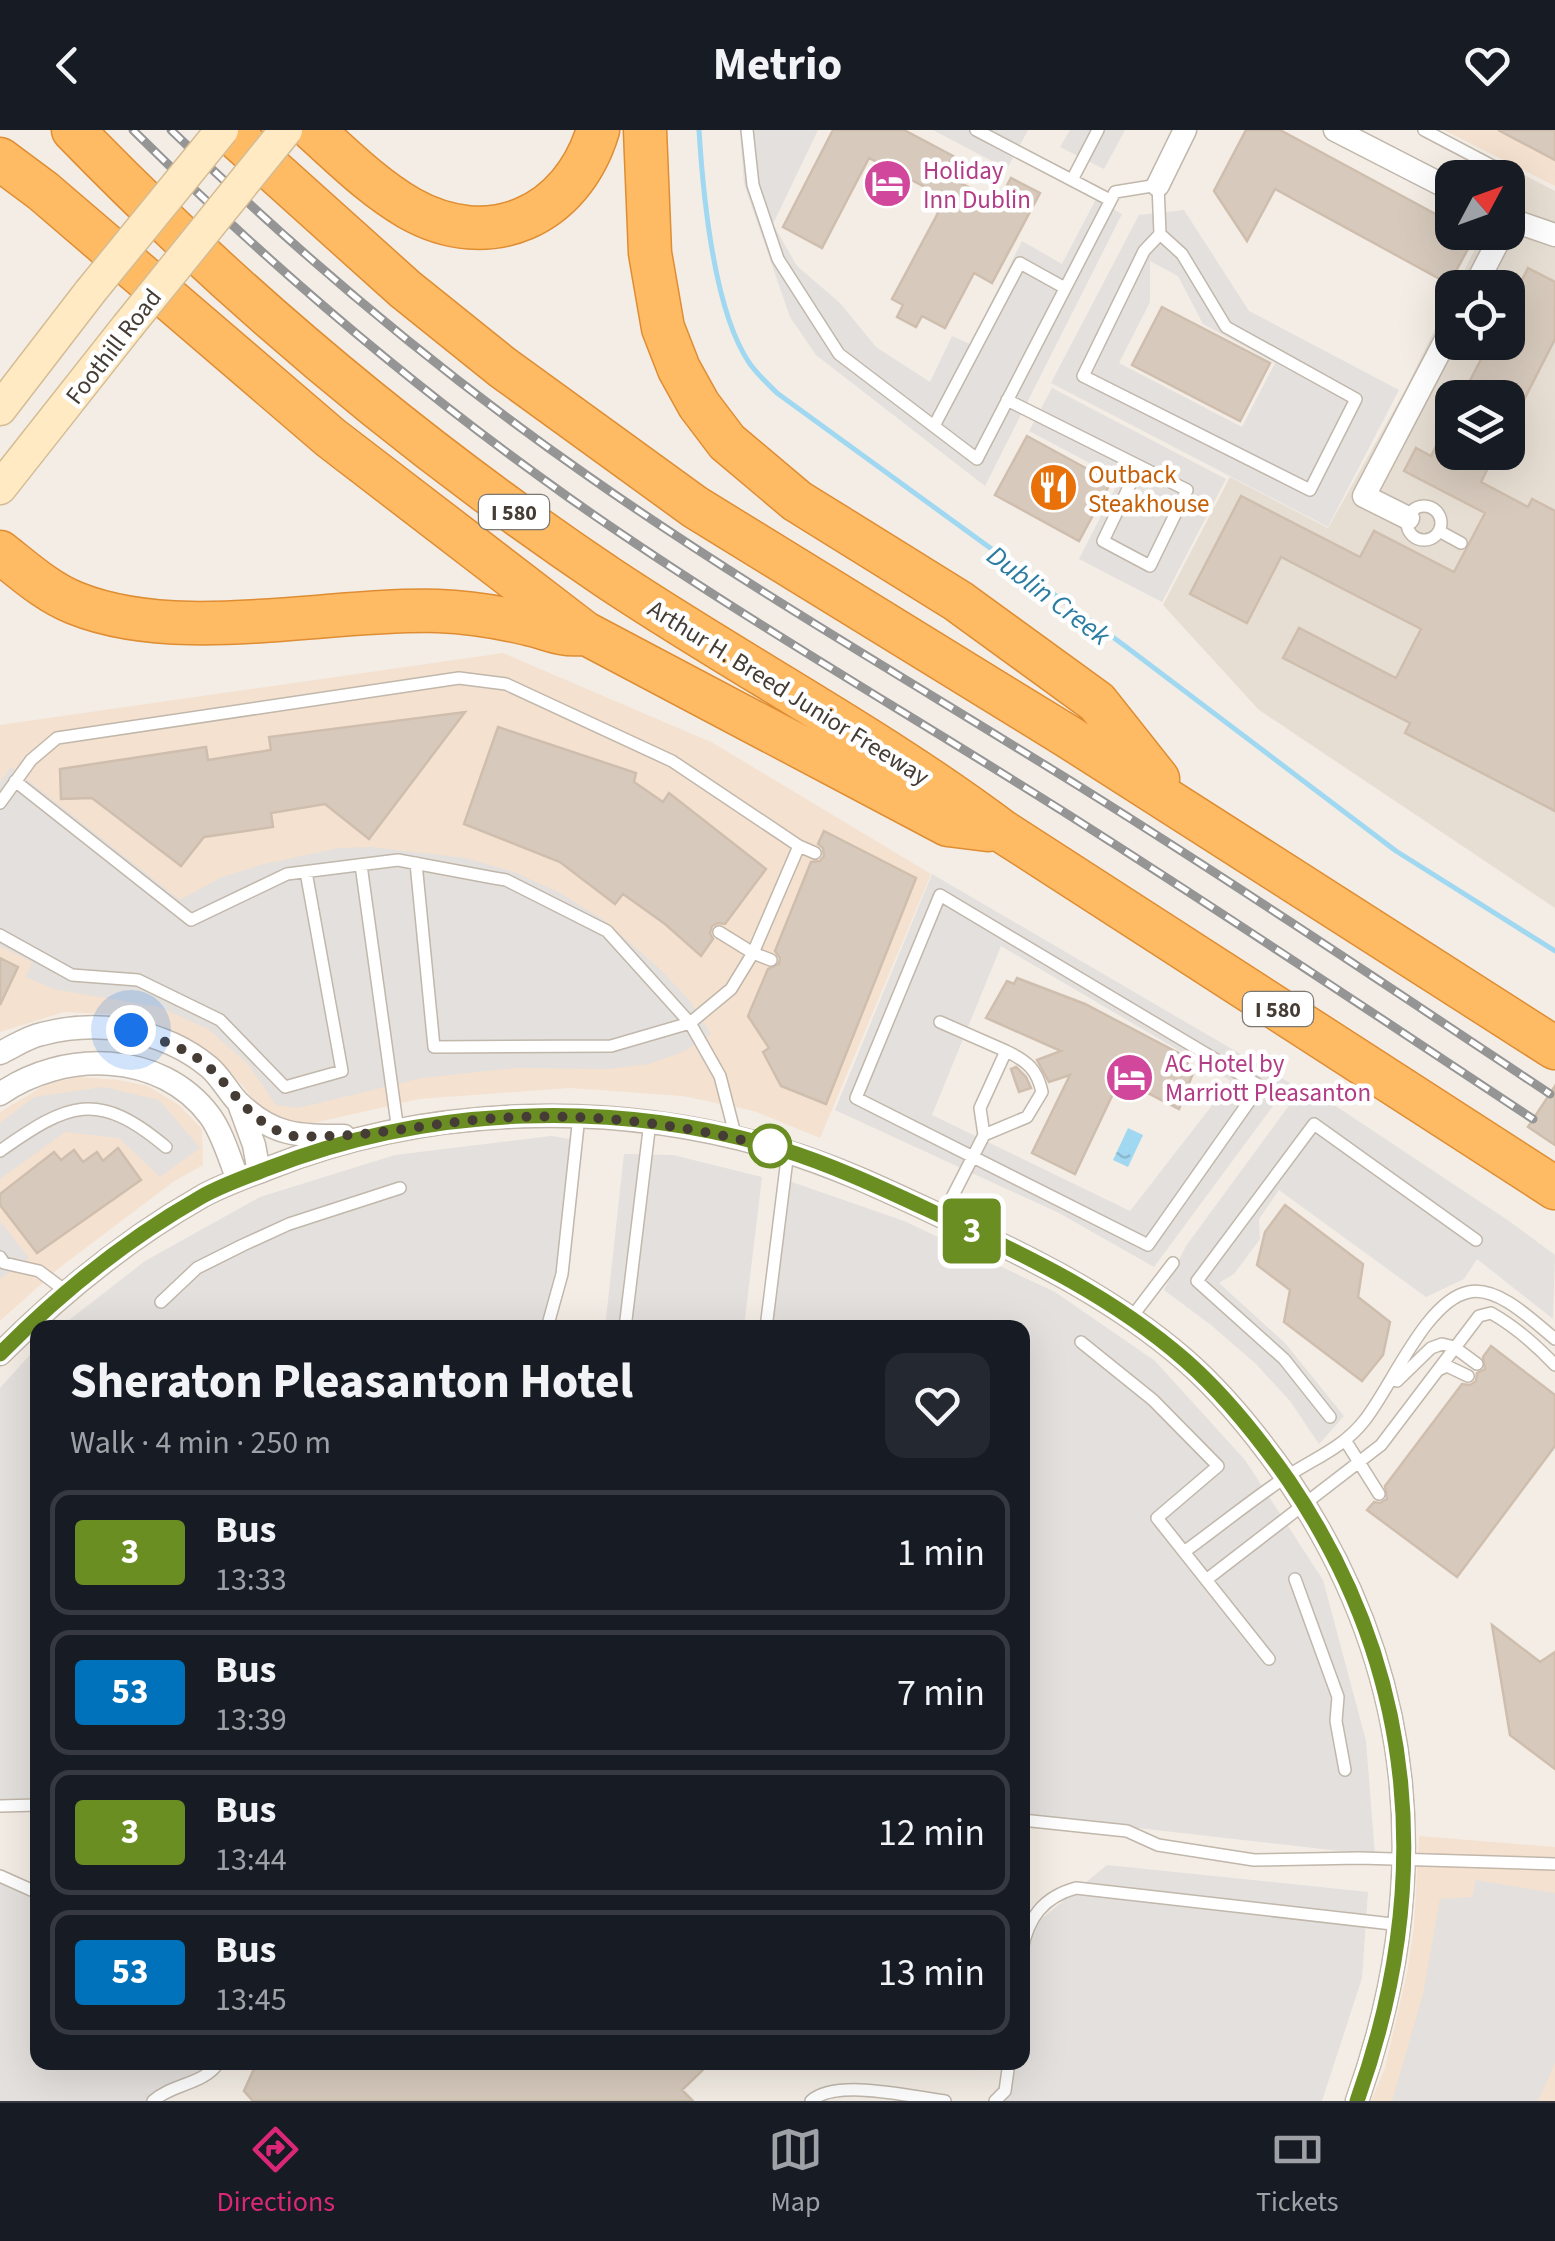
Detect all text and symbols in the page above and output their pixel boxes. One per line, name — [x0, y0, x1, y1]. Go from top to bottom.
text: Metrio — [713, 33, 842, 97]
icon: back — [40, 38, 95, 93]
icon: heart — [1460, 38, 1515, 93]
place label: Holiday Inn Dublin — [923, 153, 1031, 218]
hotel icon: Holiday Inn Dublin — [862, 158, 914, 210]
north arrow — [1435, 160, 1525, 250]
map controls — [1435, 160, 1525, 470]
button: locate — [1435, 270, 1525, 360]
street label: Foothill Road — [57, 281, 171, 412]
button: layers — [1435, 380, 1525, 470]
place label: Outback Steakhouse — [1088, 457, 1210, 522]
restaurant icon: Outback Steakhouse — [1027, 462, 1079, 514]
road number: I 580 — [479, 495, 549, 529]
water label: Dublin Creek — [978, 536, 1119, 656]
street label: Arthur H. Breed Junior Freeway — [641, 591, 936, 795]
road number: I 580 — [1243, 992, 1313, 1026]
your location — [106, 1005, 156, 1055]
place label: AC Hotel by Marriott Pleasanton — [1165, 1046, 1371, 1111]
hotel icon: AC Hotel by Marriott Pleasanton — [1104, 1051, 1156, 1103]
unlabelled marker — [749, 1125, 791, 1167]
line badge: 3 — [940, 1198, 1004, 1264]
text: 3 — [963, 1206, 981, 1256]
text: Sheraton Pleasanton Hotel — [70, 1348, 633, 1416]
button: heart — [885, 1353, 990, 1458]
text: Walk · 4 min · 250 m — [70, 1420, 331, 1466]
text: Bus — [215, 1503, 276, 1557]
text: 1 min — [897, 1526, 985, 1580]
text: 3 — [121, 1527, 139, 1577]
text: 13:33 — [215, 1557, 287, 1603]
text: Bus — [215, 1643, 276, 1697]
text: 7 min — [897, 1666, 985, 1720]
text: 53 — [112, 1667, 148, 1717]
text: 13:39 — [215, 1697, 287, 1743]
text: Bus — [215, 1783, 276, 1837]
text: 12 min — [878, 1806, 985, 1860]
text: 3 — [121, 1807, 139, 1857]
text: 13:44 — [215, 1837, 287, 1883]
text: Bus — [215, 1923, 276, 1977]
text: 13 min — [878, 1946, 985, 2000]
text: 53 — [112, 1947, 148, 1997]
text: 13:45 — [215, 1977, 287, 2023]
tab: Directions — [216, 2122, 335, 2222]
tab: Map — [768, 2122, 823, 2222]
tab: Tickets — [1256, 2122, 1339, 2222]

